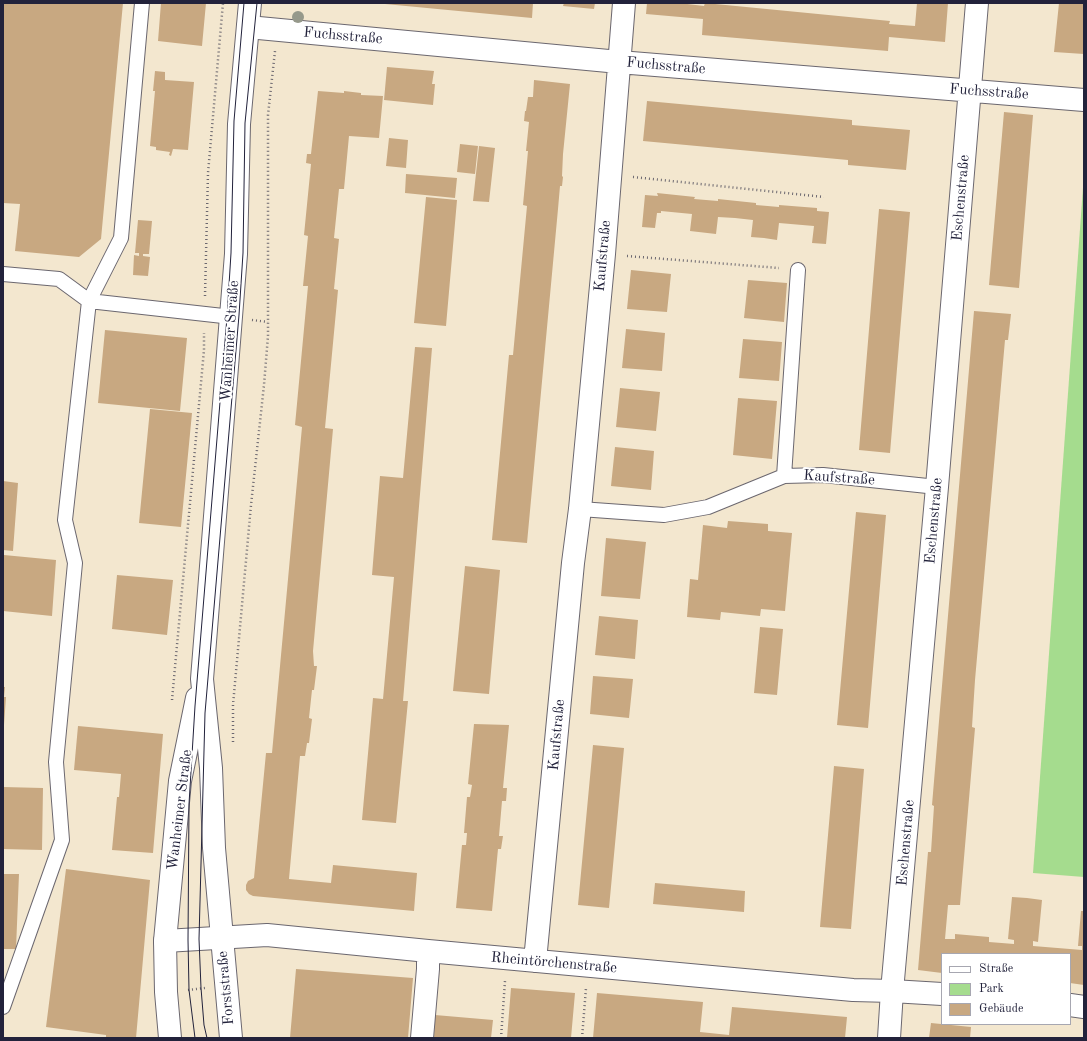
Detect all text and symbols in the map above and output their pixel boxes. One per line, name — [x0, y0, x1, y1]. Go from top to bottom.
street label: Fuchsstraße — [303, 24, 383, 48]
street label: Fuchsstraße — [626, 54, 706, 78]
street label: Fuchsstraße — [949, 80, 1029, 104]
street label: Eschenstraße — [948, 154, 974, 242]
street label: Kaufstraße — [591, 219, 615, 293]
street label: Wanheimer Straße — [217, 280, 243, 402]
street label: Kaufstraße — [803, 467, 875, 489]
street label: Eschenstraße — [921, 477, 947, 565]
street label: Kaufstraße — [545, 698, 569, 772]
street label: Wanheimer Straße — [164, 749, 196, 871]
street label: Eschenstraße — [893, 799, 919, 887]
street label: Rheintörchenstraße — [490, 949, 618, 977]
street label: Forststraße — [214, 950, 238, 1026]
legend — [941, 953, 1071, 1025]
text: Straße — [979, 963, 1013, 975]
text: Park — [979, 983, 1004, 995]
text: Gebäude — [979, 1003, 1023, 1015]

